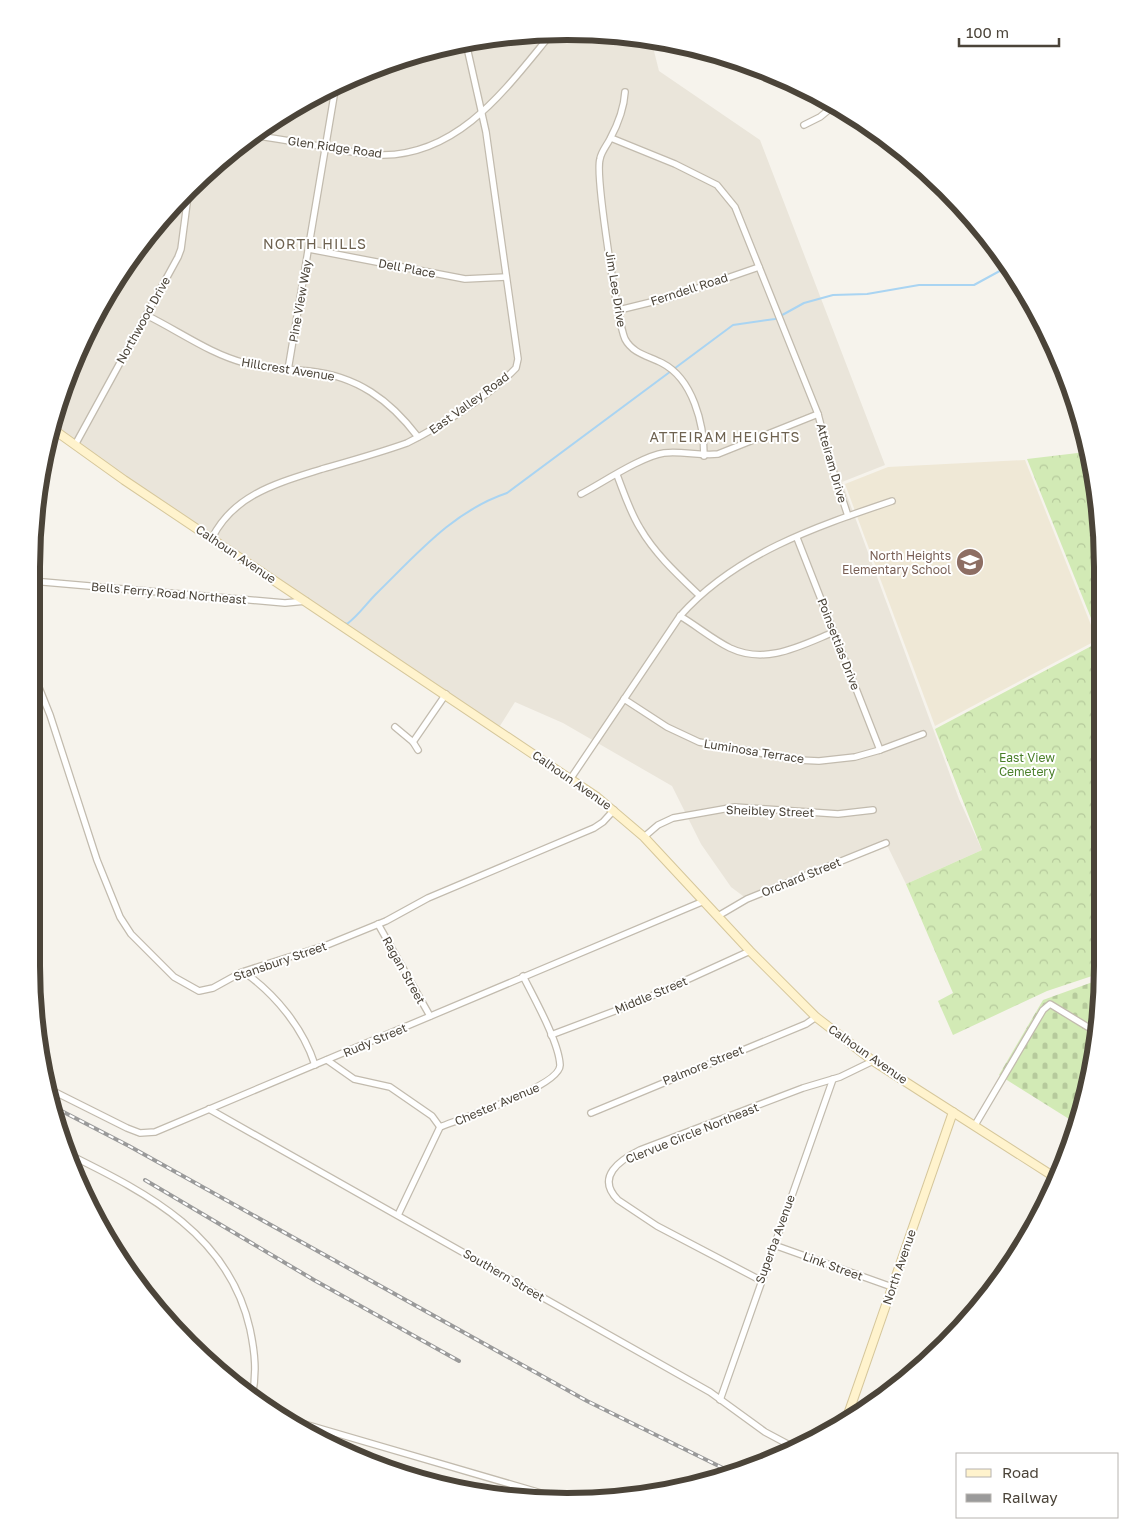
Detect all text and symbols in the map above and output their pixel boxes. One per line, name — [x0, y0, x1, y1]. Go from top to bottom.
scale bar — [959, 15, 1059, 47]
text: 100 m — [966, 23, 1009, 41]
street label: Glen Ridge Road — [287, 133, 383, 161]
district label: NORTH HILLS — [263, 235, 367, 252]
street label: Jim Lee Drive — [603, 250, 629, 328]
street label: Dell Place — [377, 255, 437, 281]
street label: Pine View Way — [285, 258, 315, 343]
street label: Ferndell Road — [648, 269, 730, 309]
street label: Northwood Drive — [113, 274, 173, 366]
street label: Hillcrest Avenue — [240, 354, 336, 384]
street label: East Valley Road — [426, 369, 512, 437]
street label: Atteiram Drive — [814, 422, 851, 504]
district label: ATTEIRAM HEIGHTS — [649, 428, 801, 445]
street label: Calhoun Avenue — [193, 522, 279, 586]
school or university icon: North Heights Elementary School — [955, 547, 985, 577]
place label: North Heights Elementary School — [842, 548, 951, 577]
street label: Bells Ferry Road Northeast — [91, 579, 248, 607]
street label: Poinsettias Drive — [815, 596, 863, 692]
street label: Luminosa Terrace — [703, 736, 805, 766]
street label: Calhoun Avenue — [529, 747, 615, 813]
park label: East View Cemetery — [999, 750, 1055, 779]
street label: Sheibley Street — [726, 802, 815, 820]
street label: Orchard Street — [759, 854, 843, 900]
street label: Ragan Street — [379, 934, 429, 1007]
street label: Stansbury Street — [231, 938, 329, 984]
street label: Middle Street — [612, 973, 690, 1017]
street label: Rudy Street — [341, 1020, 409, 1060]
street label: Calhoun Avenue — [825, 1021, 911, 1087]
street label: Palmore Street — [660, 1042, 746, 1088]
street label: Chester Avenue — [452, 1079, 542, 1129]
street label: Clervue Circle Northeast — [623, 1099, 761, 1167]
street label: Superba Avenue — [752, 1192, 798, 1285]
street label: North Avenue — [879, 1227, 919, 1307]
street label: Southern Street — [460, 1246, 548, 1305]
street label: Link Street — [801, 1248, 865, 1284]
legend — [956, 1453, 1119, 1518]
text: Road — [1002, 1463, 1039, 1481]
text: Railway — [1002, 1488, 1058, 1506]

